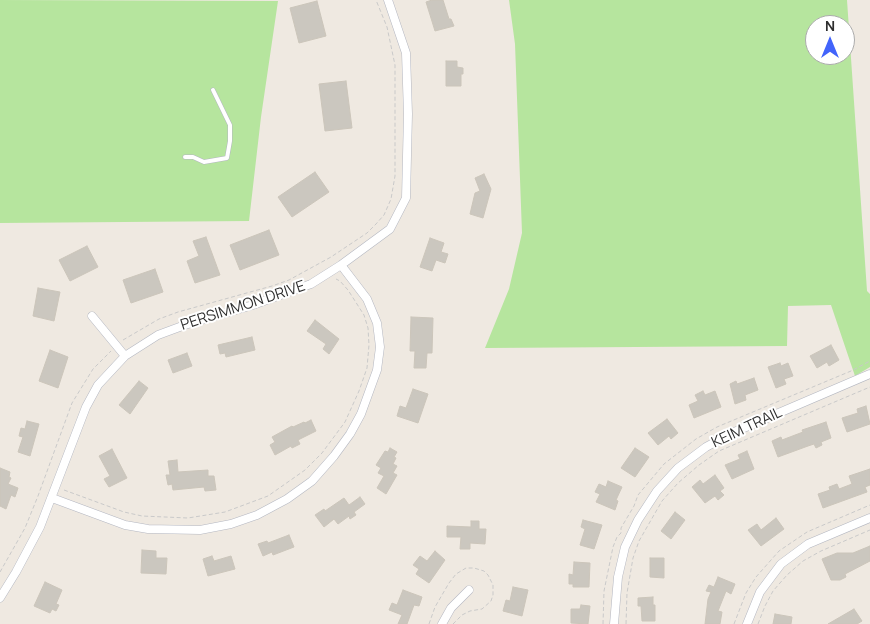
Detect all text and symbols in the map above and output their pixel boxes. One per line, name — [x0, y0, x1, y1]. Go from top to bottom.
north arrow — [805, 15, 855, 65]
text: N — [825, 16, 835, 35]
street label: PERSIMMON DRIVE — [179, 277, 307, 335]
street label: KEIM TRAIL — [709, 404, 785, 452]

